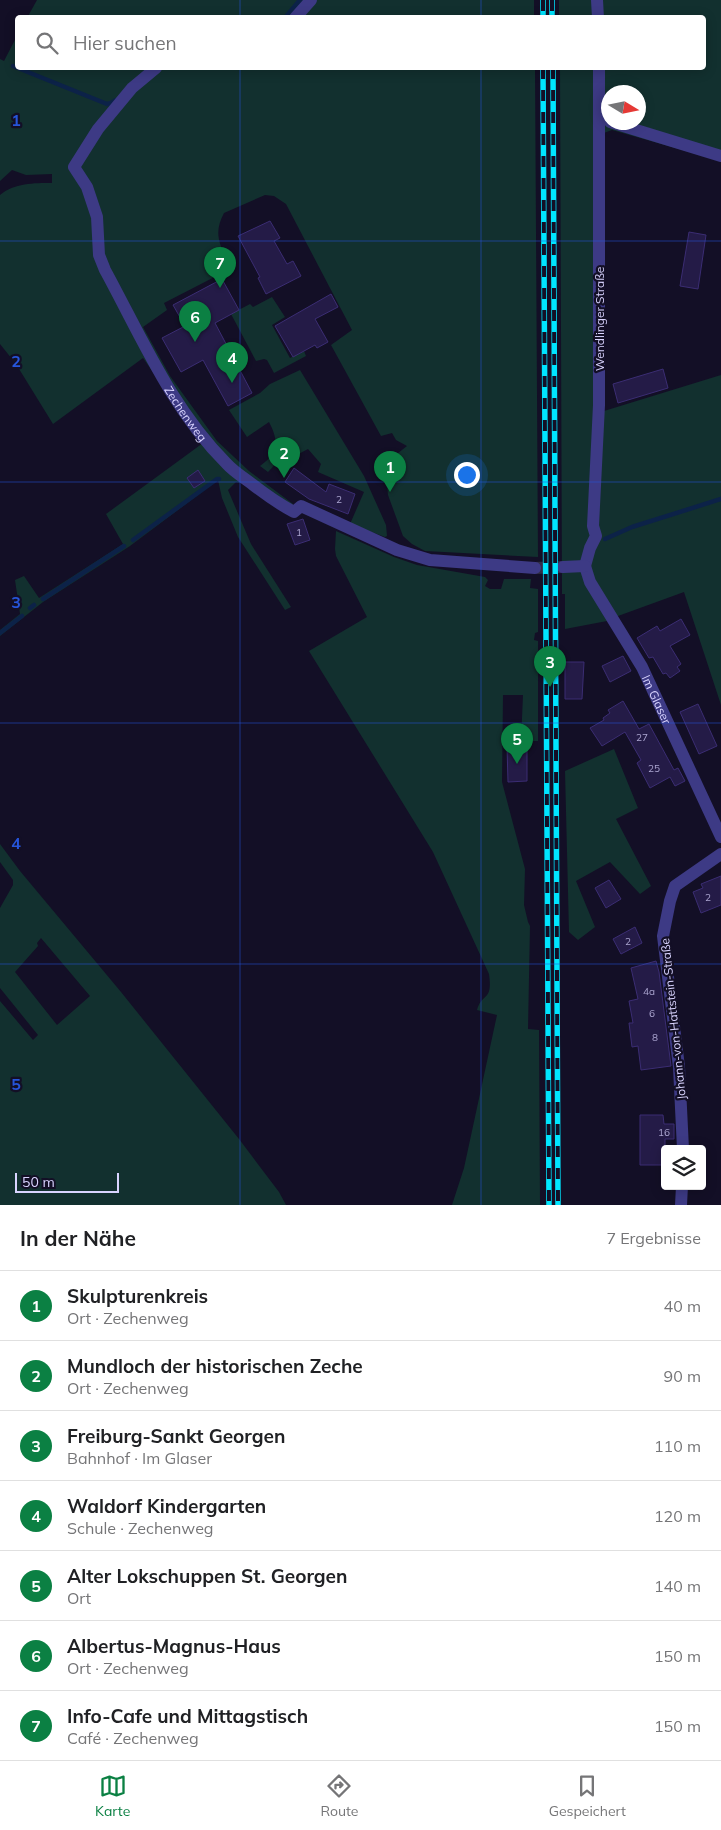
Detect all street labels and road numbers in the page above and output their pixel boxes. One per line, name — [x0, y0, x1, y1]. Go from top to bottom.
street label: Wendlinger Straße — [592, 267, 607, 371]
street label: Zechenweg — [162, 383, 210, 444]
street label: Im Glaser — [639, 672, 675, 727]
street label: Johann-von-Hattstein-Straße — [657, 937, 689, 1101]

